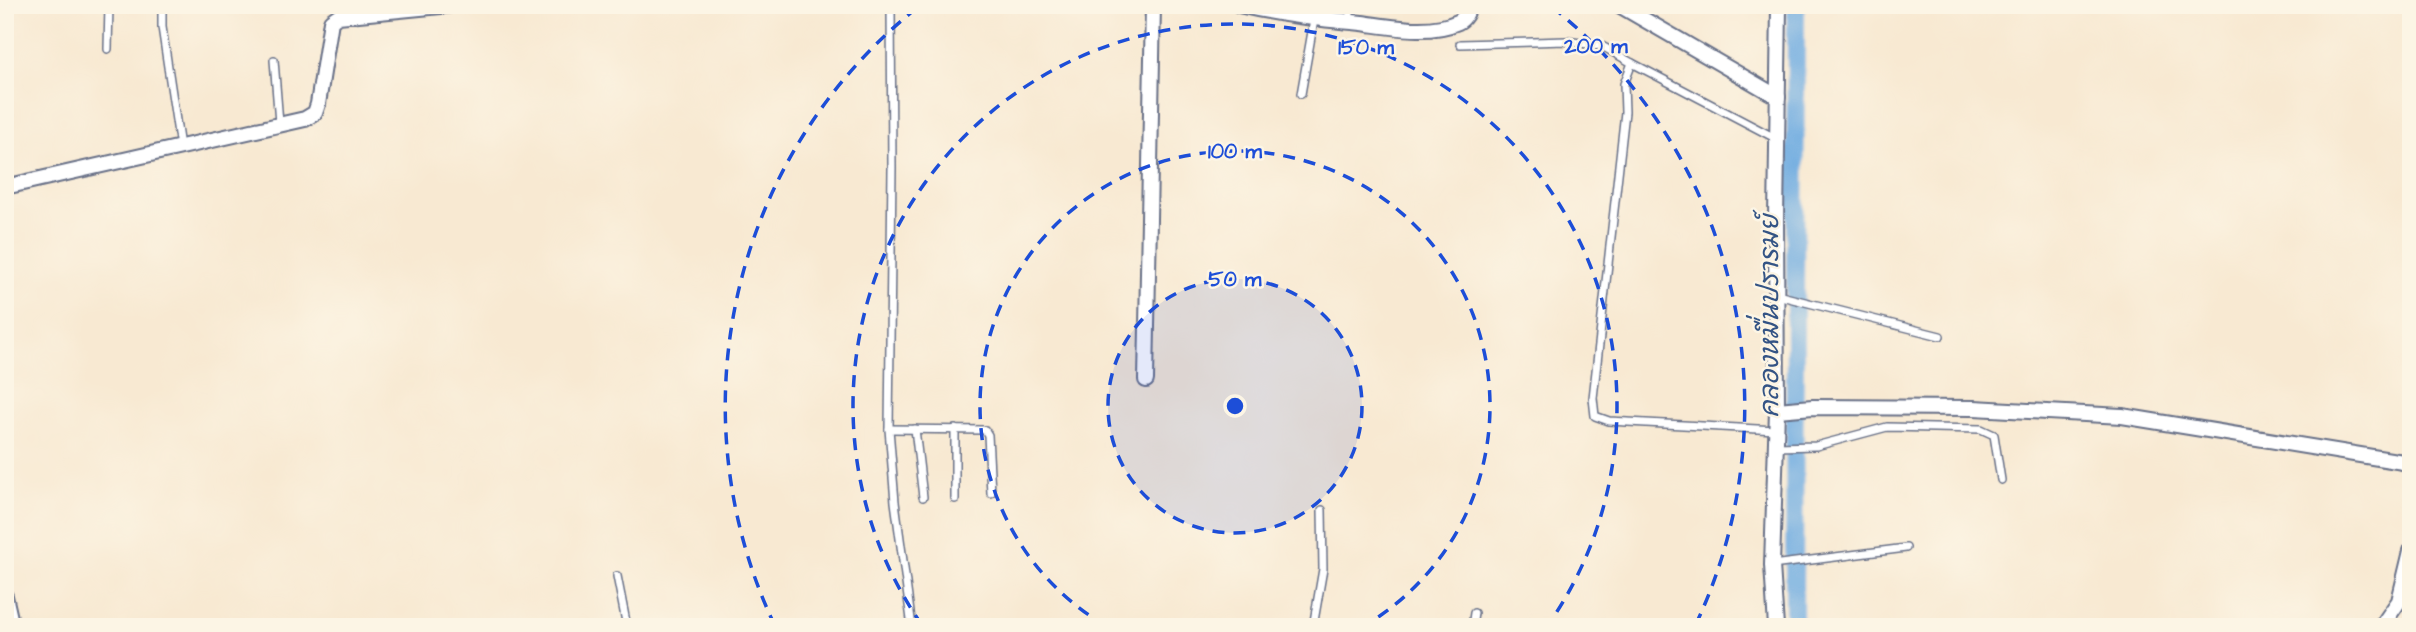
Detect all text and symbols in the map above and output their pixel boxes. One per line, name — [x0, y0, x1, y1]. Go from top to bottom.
text: 200 m — [1563, 32, 1628, 61]
text: 150 m — [1338, 33, 1394, 62]
text: 100 m — [1208, 137, 1263, 166]
water label: คลองหมื่นปรารมย์ — [1745, 210, 1788, 418]
text: 50 m — [1209, 265, 1262, 294]
centre of rings — [1223, 394, 1247, 418]

